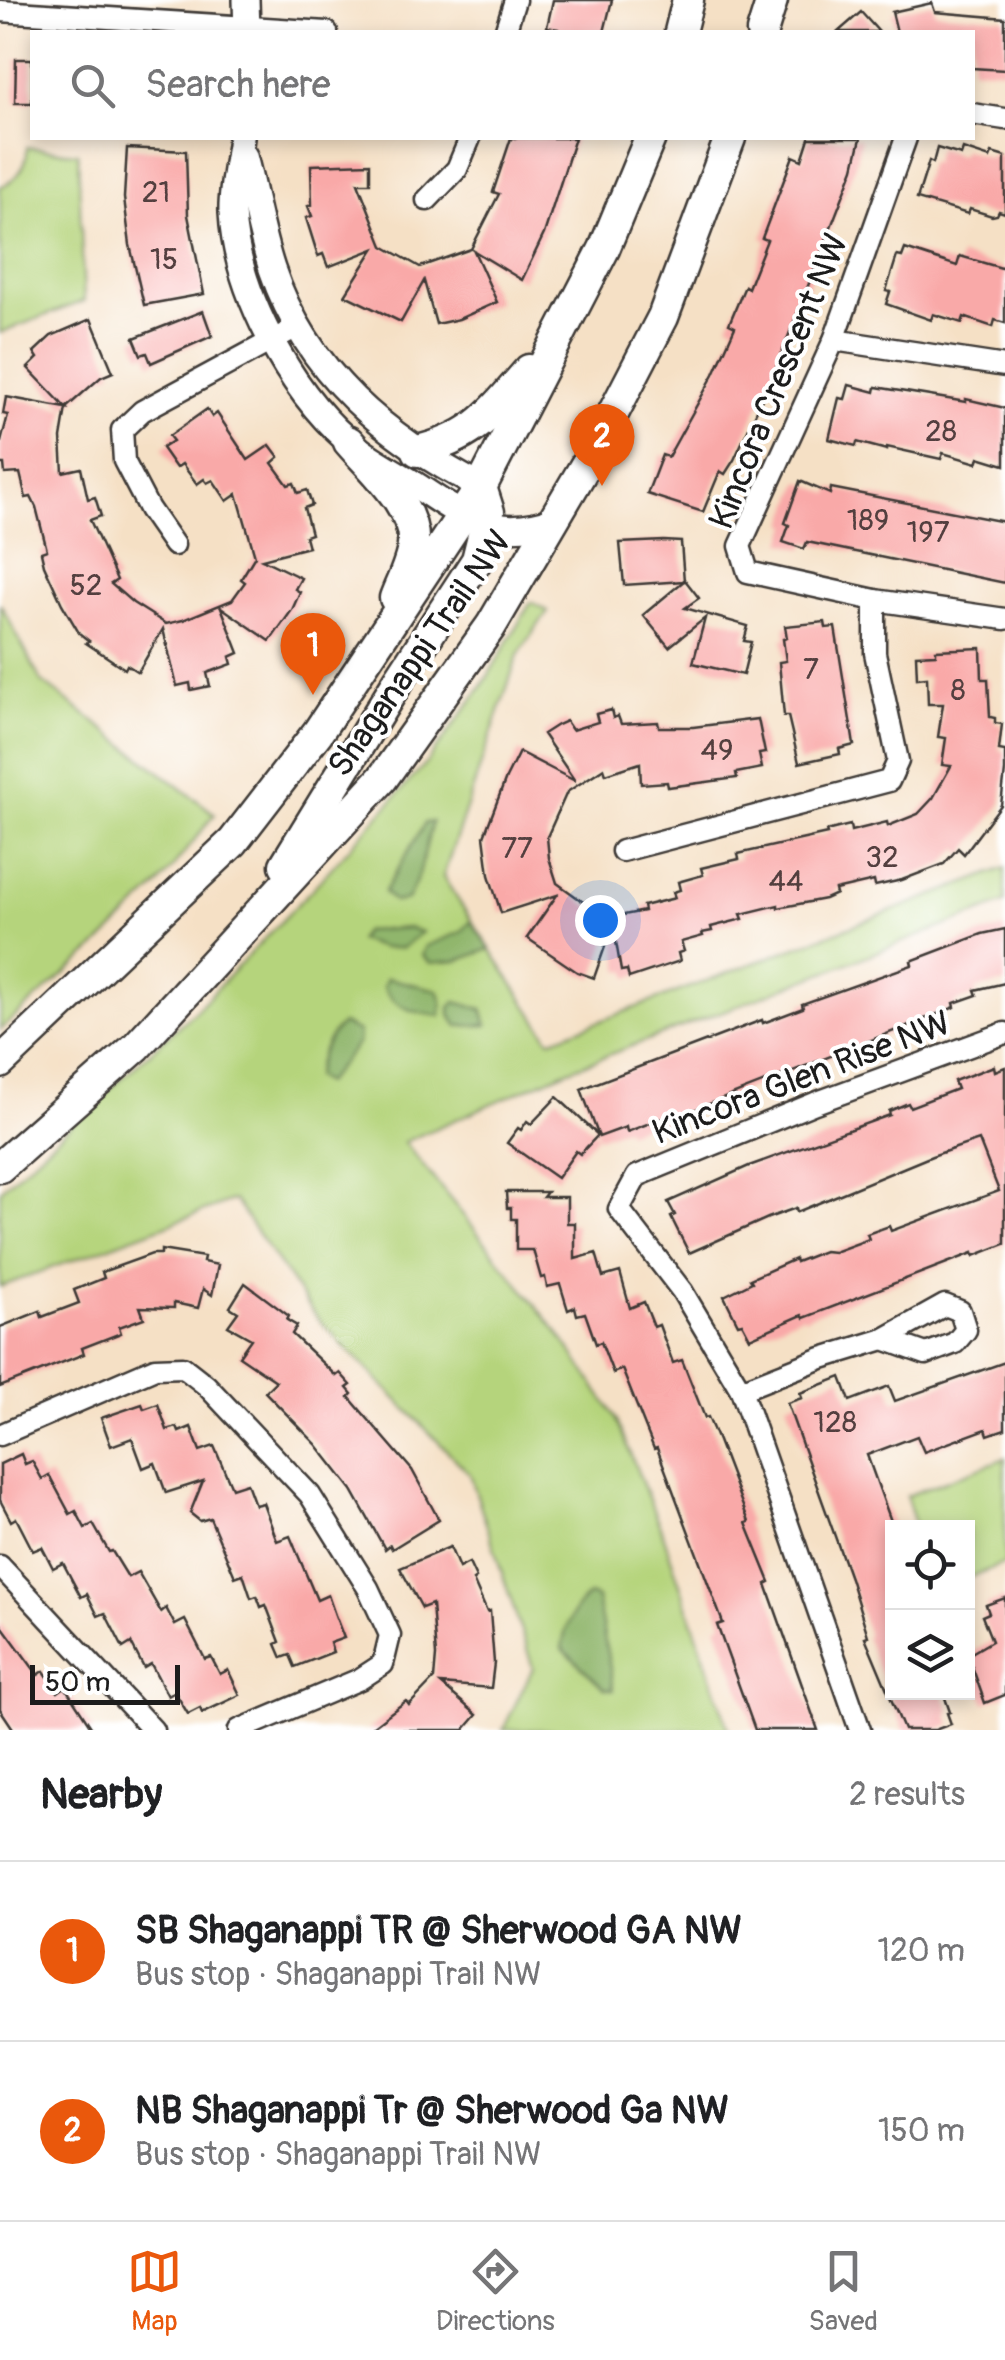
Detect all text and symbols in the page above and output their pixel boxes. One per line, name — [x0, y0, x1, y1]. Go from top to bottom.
search box — [30, 30, 975, 140]
icon: search — [65, 58, 120, 113]
text: Search here — [145, 61, 331, 109]
house number: 21 — [142, 174, 170, 211]
street label: Kincora Crescent NW — [700, 227, 858, 536]
house number: 15 — [150, 241, 178, 278]
pin: 2 — [570, 404, 634, 486]
house number: 28 — [925, 413, 957, 450]
house number: 189 — [847, 502, 889, 539]
house number: 197 — [906, 514, 950, 551]
street label: Shaganappi Trail NW — [318, 521, 522, 786]
house number: 52 — [69, 567, 103, 604]
pin: 1 — [280, 612, 346, 695]
house number: 7 — [803, 651, 819, 688]
house number: 8 — [950, 672, 966, 709]
house number: 49 — [701, 732, 733, 769]
house number: 77 — [501, 830, 533, 867]
house number: 32 — [865, 839, 899, 876]
house number: 44 — [769, 863, 803, 900]
your location — [575, 895, 626, 946]
street label: Kincora Glen Rise NW — [646, 1001, 956, 1155]
house number: 128 — [813, 1404, 857, 1441]
map controls — [885, 1520, 975, 1700]
button: locate — [885, 1520, 975, 1610]
button: layers — [885, 1610, 975, 1700]
scale bar — [30, 1660, 180, 1704]
text: 50 m — [45, 1665, 110, 1700]
text: Nearby — [40, 1769, 162, 1821]
text: 2 results — [849, 1775, 965, 1815]
text: SB Shaganappi TR @ Sherwood GA NW — [135, 1907, 742, 1955]
text: 1 — [66, 1931, 79, 1971]
text: 120 m — [877, 1931, 965, 1971]
text: Bus stop · Shaganappi Trail NW — [135, 1955, 541, 1995]
text: NB Shaganappi Tr @ Sherwood Ga NW — [135, 2087, 729, 2135]
text: 2 — [64, 2111, 81, 2151]
text: 150 m — [878, 2111, 965, 2151]
text: Bus stop · Shaganappi Trail NW — [135, 2135, 541, 2175]
tab: Map — [127, 2244, 182, 2339]
tab: Directions — [436, 2244, 555, 2339]
tab: Saved — [809, 2244, 878, 2339]

